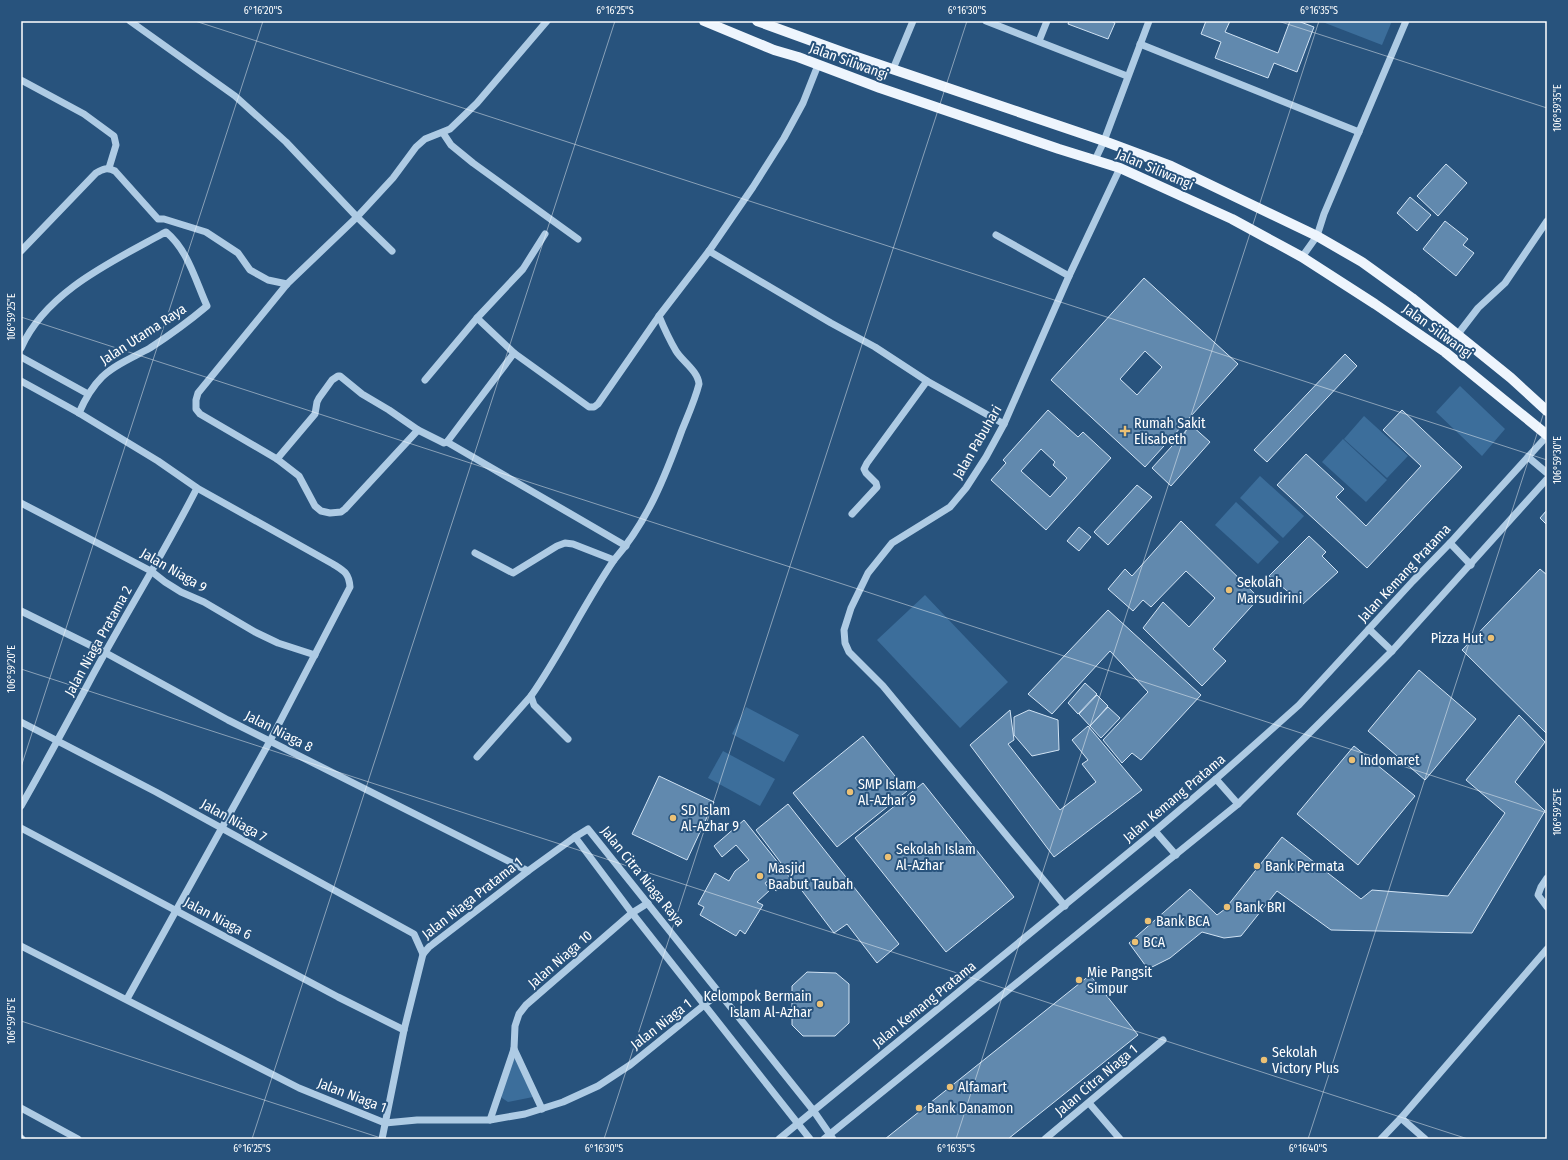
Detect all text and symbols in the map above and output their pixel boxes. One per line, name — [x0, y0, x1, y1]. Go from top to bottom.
text: 6°16'20"S — [244, 5, 282, 17]
text: 6°16'25"S — [596, 5, 634, 17]
text: 6°16'30"S — [948, 5, 986, 17]
text: 6°16'35"S — [1300, 5, 1338, 17]
street label: Jalan Siliwangi — [807, 39, 891, 84]
text: 106°59'35"E — [1552, 84, 1564, 132]
street label: Jalan Siliwangi — [1113, 145, 1196, 193]
text: 106°59'25"E — [6, 293, 18, 341]
street label: Jalan Utama Raya — [97, 300, 190, 369]
street label: Jalan Siliwangi — [1399, 300, 1476, 363]
street label: Jalan Pabuhari — [949, 402, 1005, 482]
place label: Rumah Sakit Elisabeth — [1134, 415, 1206, 448]
marker: Rumah Sakit Elisabeth — [1119, 425, 1131, 437]
text: 106°59'30"E — [1552, 436, 1564, 484]
street label: Jalan Kemang Pratama — [1354, 521, 1454, 626]
street label: Jalan Niaga 9 — [138, 545, 210, 596]
place label: Sekolah Marsudirini — [1237, 574, 1302, 607]
street label: Jalan Niaga Pratama 2 — [61, 583, 136, 699]
marker: Sekolah Marsudirini — [1224, 585, 1234, 595]
place label: Pizza Hut — [1431, 630, 1483, 647]
marker: Pizza Hut — [1486, 633, 1496, 643]
text: 106°59'20"E — [6, 645, 18, 693]
street label: Jalan Niaga 8 — [242, 707, 316, 756]
street label: Jalan Kemang Pratama — [1120, 751, 1229, 846]
place label: Indomaret — [1360, 752, 1420, 769]
marker: Indomaret — [1347, 755, 1357, 765]
place label: SMP Islam Al-Azhar 9 — [858, 776, 916, 809]
marker: SMP Islam Al-Azhar 9 — [845, 787, 855, 797]
text: 106°59'25"E — [1552, 788, 1564, 836]
street label: Jalan Niaga 7 — [198, 795, 270, 846]
place label: SD Islam Al-Azhar 9 — [681, 802, 739, 835]
marker: SD Islam Al-Azhar 9 — [668, 813, 678, 823]
street label: Jalan Citra Niaga Raya — [597, 823, 688, 930]
place label: Sekolah Islam Al-Azhar — [896, 841, 976, 874]
marker: Sekolah Islam Al-Azhar — [883, 852, 893, 862]
street label: Jalan Niaga Pratama 1 — [419, 854, 526, 943]
place label: Bank Permata — [1265, 858, 1345, 875]
place label: Masjid Baabut Taubah — [768, 860, 853, 893]
marker: Bank Permata — [1252, 861, 1262, 871]
marker: Masjid Baabut Taubah — [755, 871, 765, 881]
street label: Jalan Niaga 6 — [181, 894, 254, 943]
place label: Bank BRI — [1235, 899, 1286, 916]
marker: Bank BRI — [1222, 902, 1232, 912]
place label: Bank BCA — [1156, 913, 1210, 930]
marker: Bank BCA — [1143, 916, 1153, 926]
street label: Jalan Niaga 10 — [525, 927, 596, 992]
place label: BCA — [1143, 934, 1166, 951]
marker: BCA — [1130, 937, 1140, 947]
street label: Jalan Kemang Pratama — [869, 957, 980, 1051]
place label: Mie Pangsit Simpur — [1087, 964, 1153, 997]
marker: Mie Pangsit Simpur — [1074, 975, 1084, 985]
place label: Kelompok Bermain Islam Al-Azhar — [704, 988, 812, 1021]
street label: Jalan Niaga 1 — [628, 995, 695, 1053]
text: 106°59'15"E — [6, 997, 18, 1044]
marker: Kelompok Bermain Islam Al-Azhar — [815, 999, 825, 1009]
street label: Jalan Citra Niaga 1 — [1052, 1041, 1141, 1120]
place label: Sekolah Victory Plus — [1272, 1044, 1339, 1077]
marker: Sekolah Victory Plus — [1259, 1055, 1269, 1065]
street label: Jalan Niaga 1 — [315, 1075, 389, 1116]
place label: Alfamart — [958, 1079, 1007, 1096]
marker: Alfamart — [945, 1082, 955, 1092]
place label: Bank Danamon — [927, 1100, 1013, 1117]
marker: Bank Danamon — [914, 1103, 924, 1113]
text: 6°16'25"S — [233, 1143, 271, 1155]
text: 6°16'30"S — [585, 1143, 623, 1155]
text: 6°16'35"S — [937, 1143, 975, 1155]
text: 6°16'40"S — [1289, 1143, 1327, 1155]

